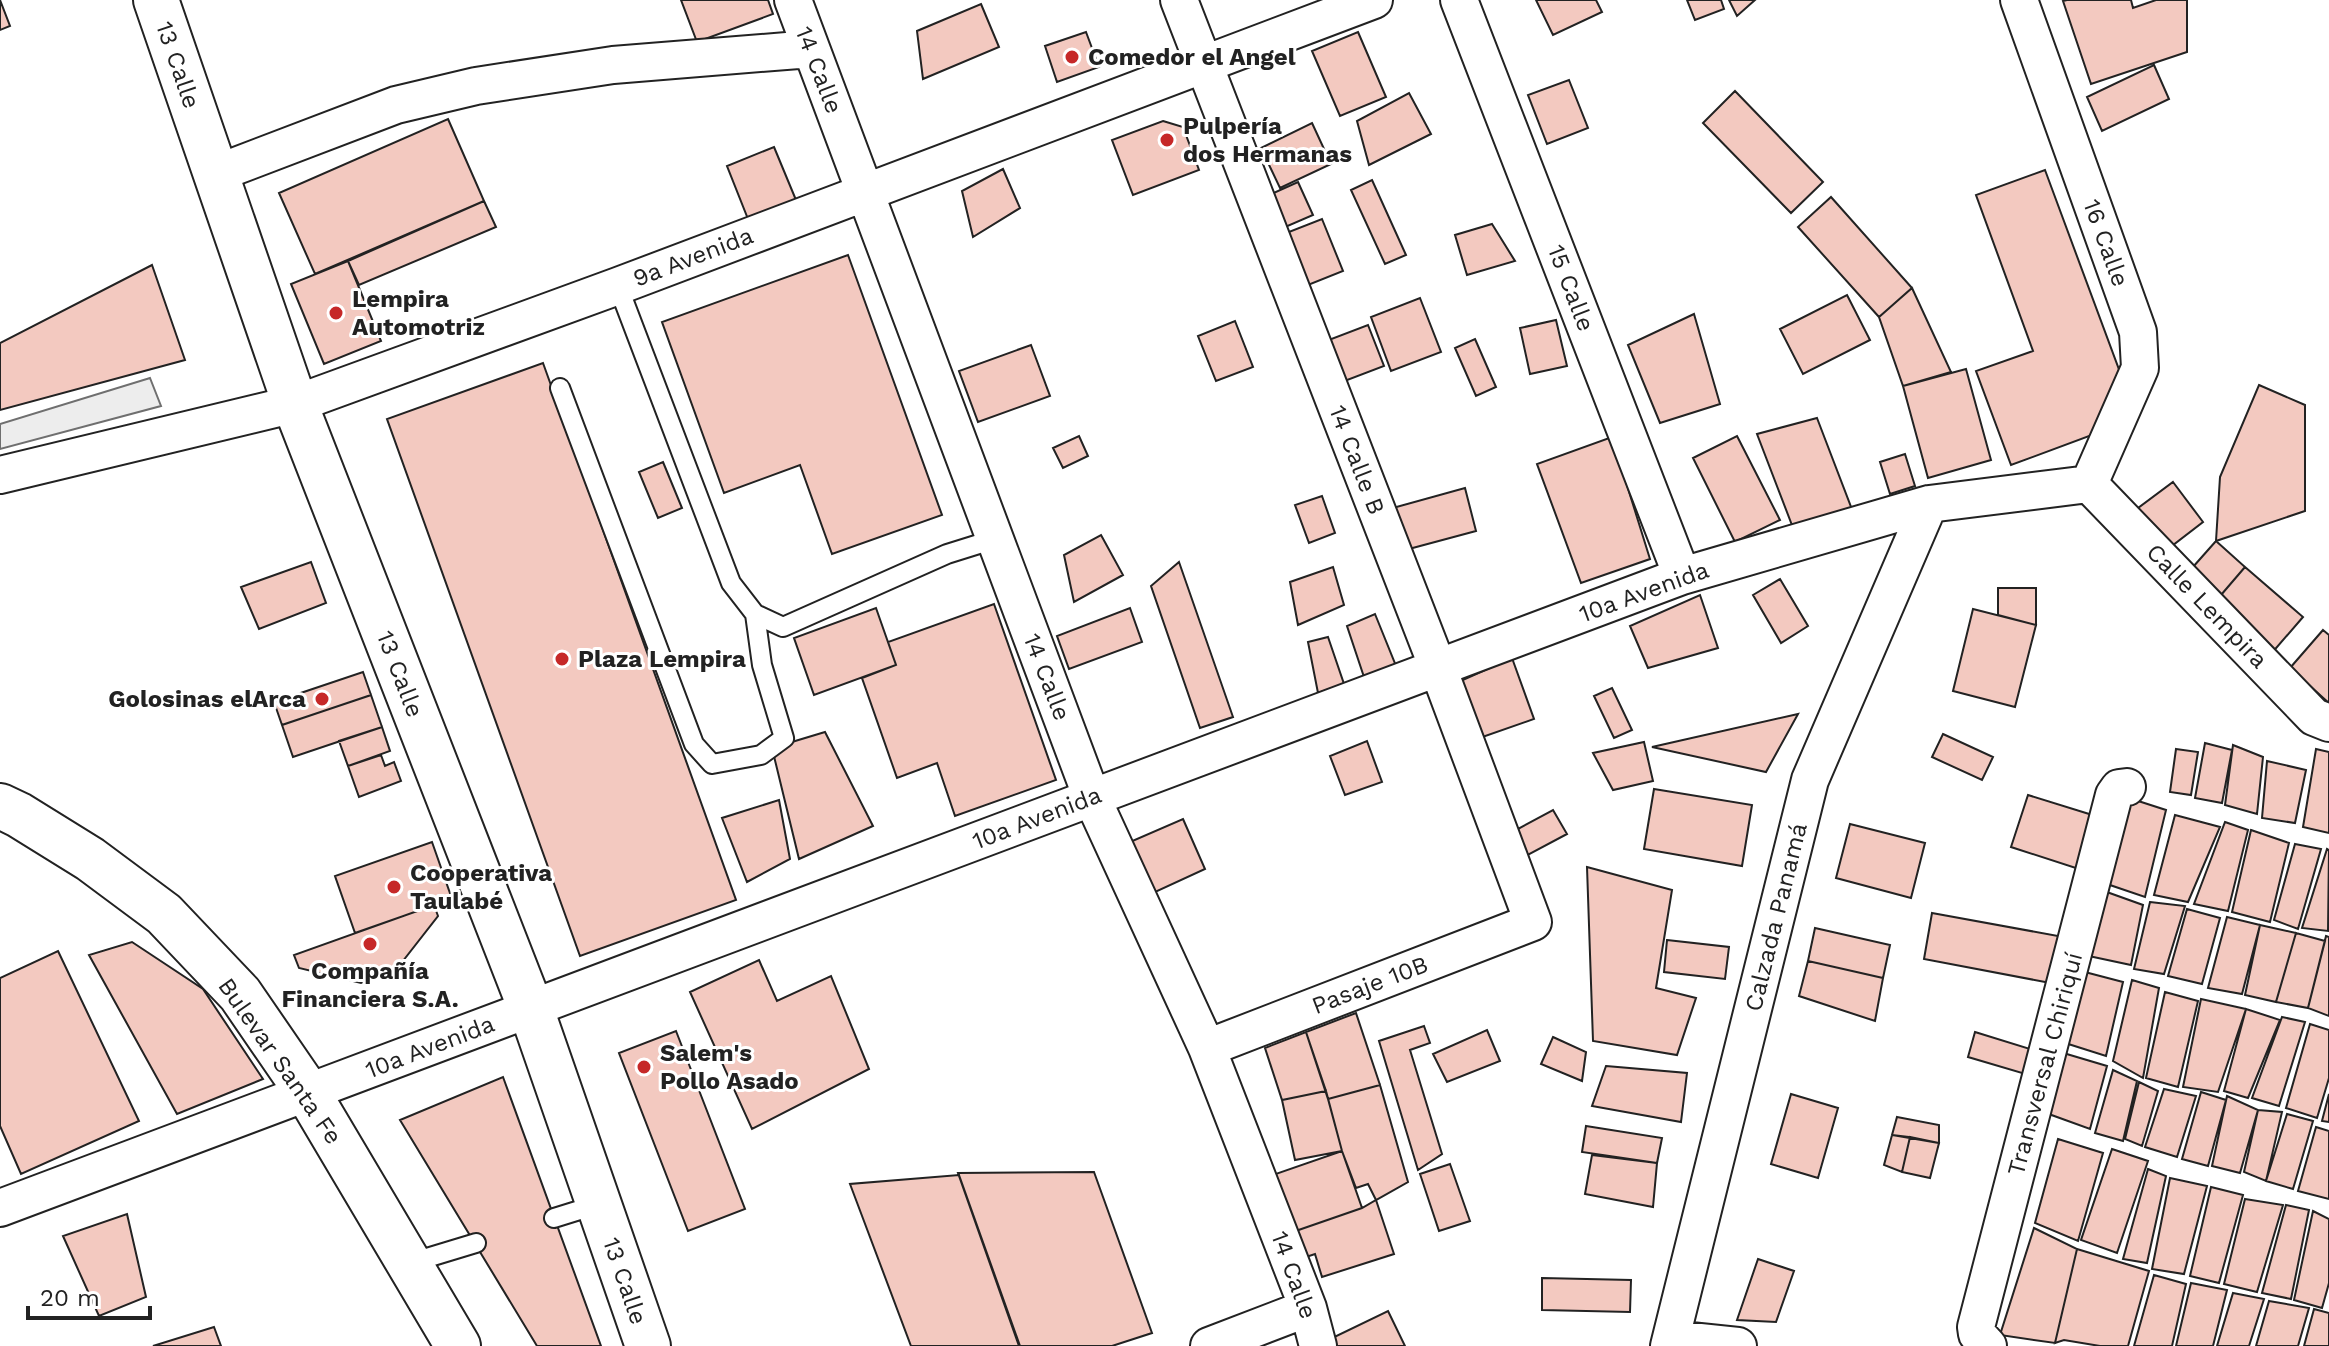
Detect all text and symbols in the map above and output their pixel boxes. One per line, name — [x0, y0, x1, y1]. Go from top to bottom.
street label: 13 Calle — [150, 18, 206, 112]
street label: 14 Calle — [790, 23, 848, 117]
place label: Comedor el Angel — [1088, 43, 1296, 71]
marker: Comedor el Angel — [1063, 48, 1081, 66]
place label: Pulpería dos Hermanas — [1183, 112, 1352, 168]
marker: Pulpería dos Hermanas — [1158, 131, 1176, 149]
street label: 16 Calle — [2077, 196, 2135, 290]
street label: 9a Avenida — [629, 221, 757, 293]
street label: 15 Calle — [1542, 241, 1600, 335]
place label: Lempira Automotriz — [352, 285, 485, 341]
marker: Lempira Automotriz — [327, 304, 345, 322]
street label: 14 Calle B — [1323, 401, 1391, 519]
street label: Calle Lempira — [2141, 538, 2273, 674]
street label: 10a Avenida — [1575, 556, 1713, 628]
street label: 13 Calle — [371, 627, 429, 721]
street label: 14 Calle — [1018, 630, 1076, 724]
place label: Plaza Lempira — [578, 645, 746, 673]
marker: Plaza Lempira — [553, 650, 571, 668]
place label: Golosinas elArca — [108, 685, 306, 713]
marker: Golosinas elArca — [313, 690, 331, 708]
street label: 10a Avenida — [969, 781, 1105, 855]
street label: Calzada Panamá — [1739, 820, 1813, 1014]
place label: Cooperativa Taulabé — [410, 859, 552, 915]
marker: Cooperativa Taulabé — [385, 878, 403, 896]
marker: Compañía Financiera S.A. — [361, 935, 379, 953]
street label: Transversal Chiriquí — [2002, 949, 2088, 1179]
street label: Pasaje 10B — [1308, 950, 1432, 1020]
place label: Compañía Financiera S.A. — [281, 957, 459, 1013]
street label: Bulevar Santa Fe — [212, 973, 348, 1149]
street label: 10a Avenida — [362, 1010, 498, 1084]
place label: Salem's Pollo Asado — [660, 1039, 799, 1095]
marker: Salem's Pollo Asado — [635, 1058, 653, 1076]
street label: 14 Calle — [1265, 1228, 1323, 1322]
street label: 13 Calle — [597, 1234, 653, 1328]
scale bar — [28, 1270, 150, 1320]
text: 20 m — [40, 1284, 100, 1312]

